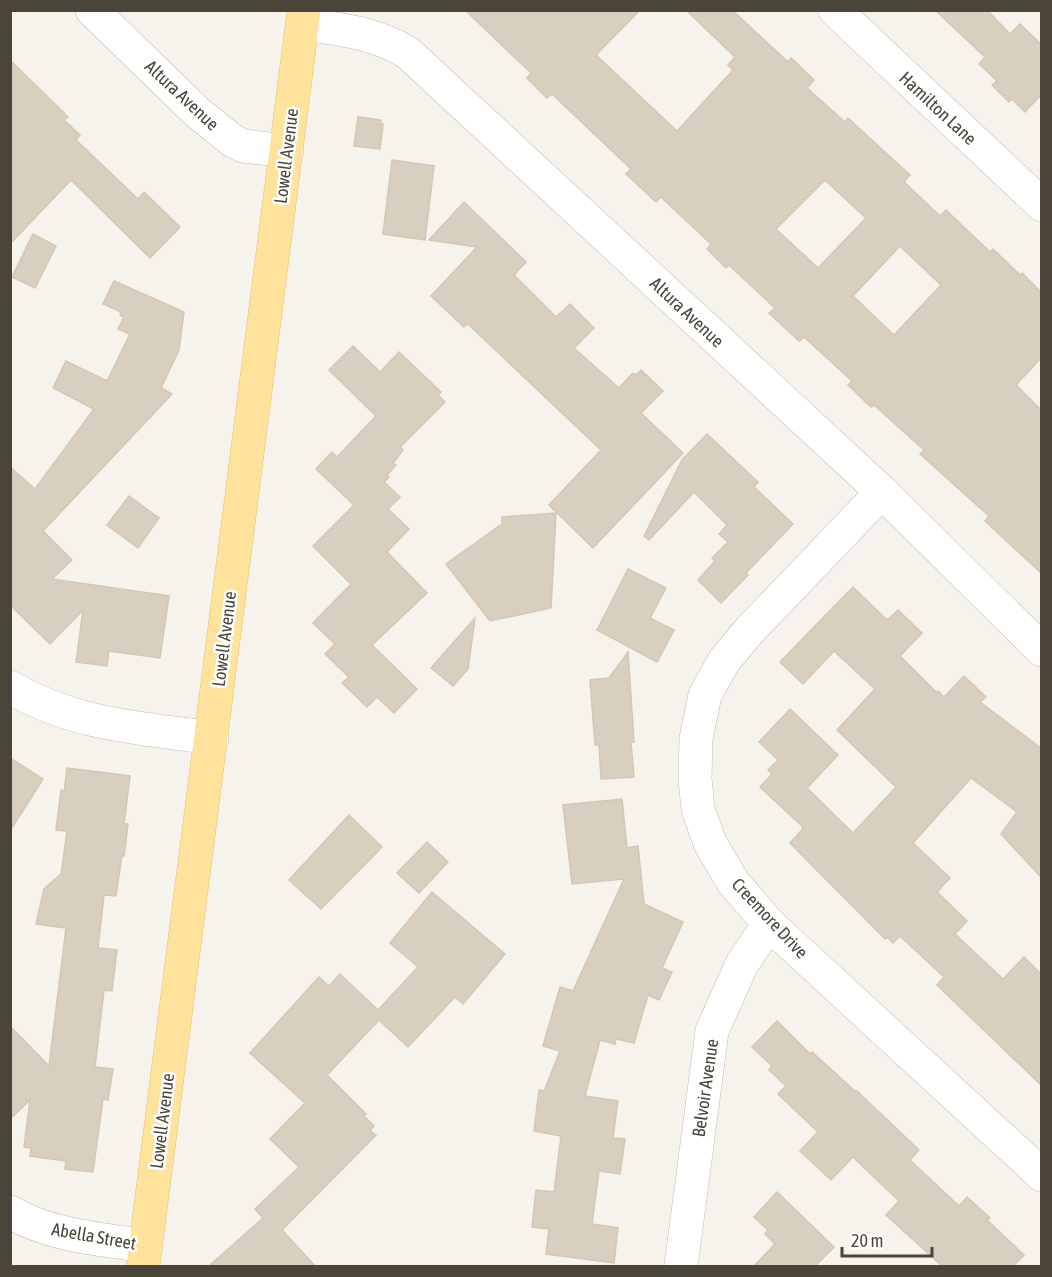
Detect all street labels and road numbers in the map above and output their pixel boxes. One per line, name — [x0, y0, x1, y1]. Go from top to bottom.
street label: Altura Avenue — [141, 56, 223, 134]
street label: Hamilton Lane — [895, 67, 981, 149]
street label: Lowell Avenue — [270, 107, 302, 205]
street label: Altura Avenue — [646, 273, 728, 351]
street label: Lowell Avenue — [208, 590, 240, 688]
street label: Creemore Drive — [728, 874, 812, 962]
street label: Belvoir Avenue — [688, 1038, 722, 1138]
street label: Lowell Avenue — [146, 1072, 178, 1170]
street label: Abella Street — [50, 1218, 138, 1254]

